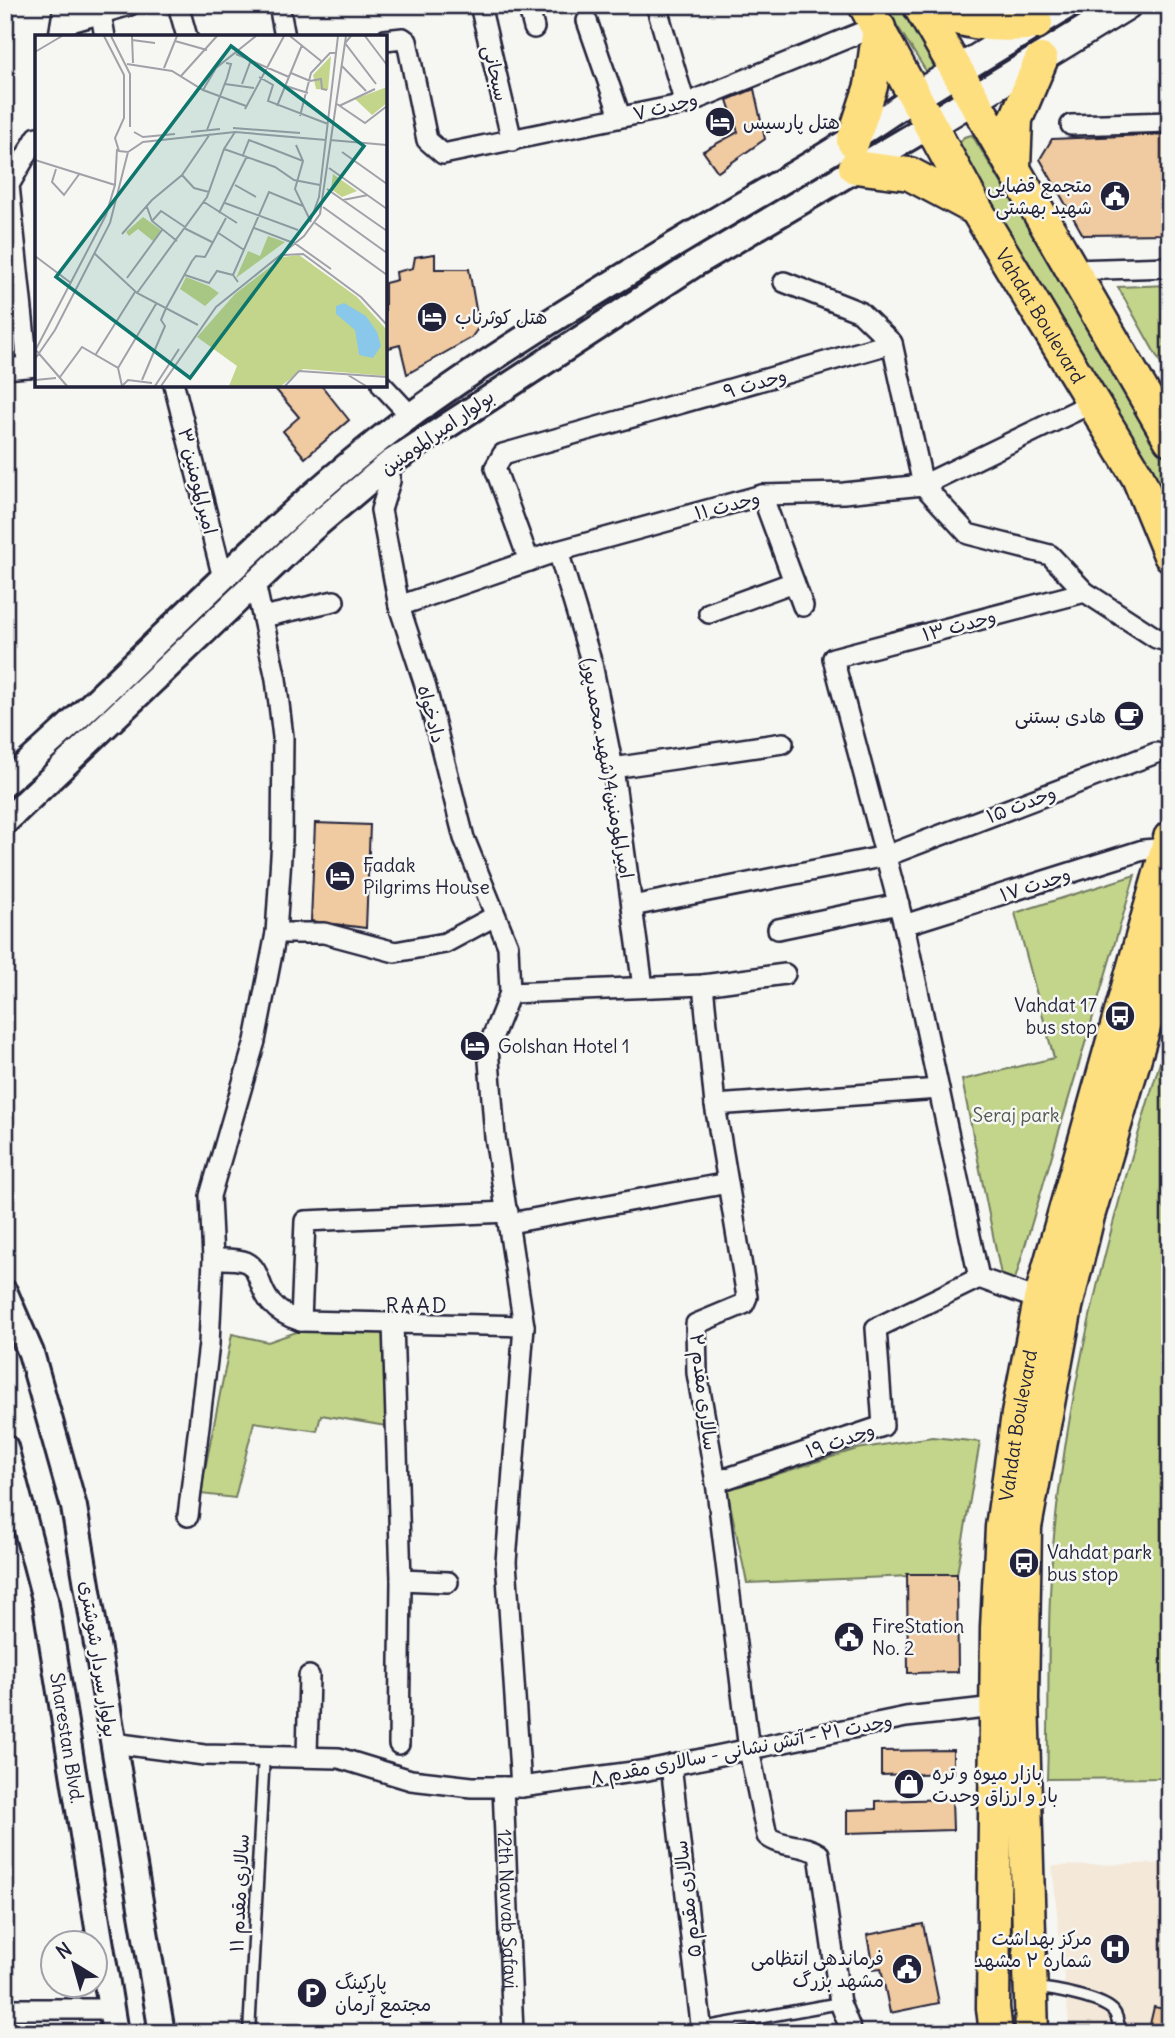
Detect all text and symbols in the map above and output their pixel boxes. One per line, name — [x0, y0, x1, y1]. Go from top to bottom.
inset map — [35, 35, 387, 387]
street label: سبحانی — [477, 43, 514, 103]
street label: وحدت ۷ — [630, 86, 700, 126]
hotel icon: هتل پارسیس — [703, 105, 737, 139]
place label: هتل پارسیس — [743, 110, 840, 135]
place label: متجمع قضایی شهید بهشتی — [987, 173, 1092, 220]
public building icon: متجمع قضایی شهید بهشتی — [1098, 179, 1132, 213]
street label: Vahdat Boulevard — [991, 244, 1090, 388]
hotel icon: هتل کوثرناب — [415, 300, 449, 334]
place label: هتل کوثرناب — [455, 305, 547, 329]
street label: وحدت ۹ — [721, 363, 789, 403]
street label: بولوار امیرالمومنین — [376, 384, 499, 481]
street label: امیرالمومنین ۳ — [173, 425, 223, 537]
street label: وحدت ۱۱ — [692, 485, 762, 525]
street label: وحدت ۱۳ — [920, 604, 998, 646]
street label: امیرالمومنین4(شهید محمدپور) — [576, 656, 639, 880]
street label: دادخواه — [412, 682, 451, 746]
cafe icon: هادی بستنی — [1112, 699, 1146, 733]
place label: هادی بستنی — [1015, 704, 1106, 729]
street label: وحدت ۱۵ — [983, 780, 1059, 828]
place label: Fadak Pilgrims House — [363, 853, 490, 899]
hotel icon: Fadak Pilgrims House — [323, 859, 357, 893]
street label: وحدت ۱۷ — [997, 861, 1073, 907]
place label: Vahdat 17 bus stop — [1014, 993, 1097, 1039]
bus stop icon: Vahdat 17 bus stop — [1103, 999, 1137, 1033]
hotel icon: Golshan Hotel 1 — [458, 1029, 492, 1063]
place label: Golshan Hotel 1 — [498, 1034, 630, 1058]
park label: Seraj park — [972, 1103, 1060, 1127]
district label: RAAD — [385, 1292, 449, 1319]
street label: سالاری مقدم ۲ — [682, 1332, 723, 1452]
street label: Vahdat Boulevard — [994, 1348, 1042, 1503]
street label: وحدت ۱۹ — [802, 1417, 878, 1463]
place label: Vahdat park bus stop — [1047, 1540, 1152, 1586]
bus stop icon: Vahdat park bus stop — [1007, 1546, 1041, 1580]
street label: بولوار سردار شوشتری — [74, 1579, 123, 1739]
place label: FireStation No. 2 — [872, 1614, 964, 1660]
public building icon: FireStation No. 2 — [832, 1620, 866, 1654]
street label: Sharestan Blvd. — [45, 1671, 90, 1805]
street label: وحدت ۲۱ - آتش نشانی - سالاری مقدم ۸ — [588, 1708, 895, 1793]
place label: بازار میوه و تره بار و ارزاق وحدت — [932, 1761, 1058, 1807]
shop icon: بازار میوه و تره بار و ارزاق وحدت — [892, 1767, 926, 1801]
street label: 12th Navvab Safavi — [493, 1829, 523, 1989]
street label: سالاری مقدم ۱۱ — [224, 1833, 257, 1953]
street label: سالاری مقدم ۵ — [668, 1839, 709, 1959]
place label: مرکز بهداشت شماره ۲ مشهد — [974, 1926, 1092, 1972]
north arrow — [38, 1930, 108, 2000]
hospital icon: مرکز بهداشت شماره ۲ مشهد — [1098, 1932, 1132, 1966]
text: N — [51, 1937, 76, 1964]
place label: فرماندهی انتظامی مشهد بزرگ — [751, 1946, 884, 1992]
public building icon: فرماندهی انتظامی مشهد بزرگ — [890, 1952, 924, 1986]
place label: پارکینگ مجتمع آرمان — [335, 1970, 431, 2018]
parking icon: پارکینگ مجتمع آرمان — [295, 1976, 329, 2010]

